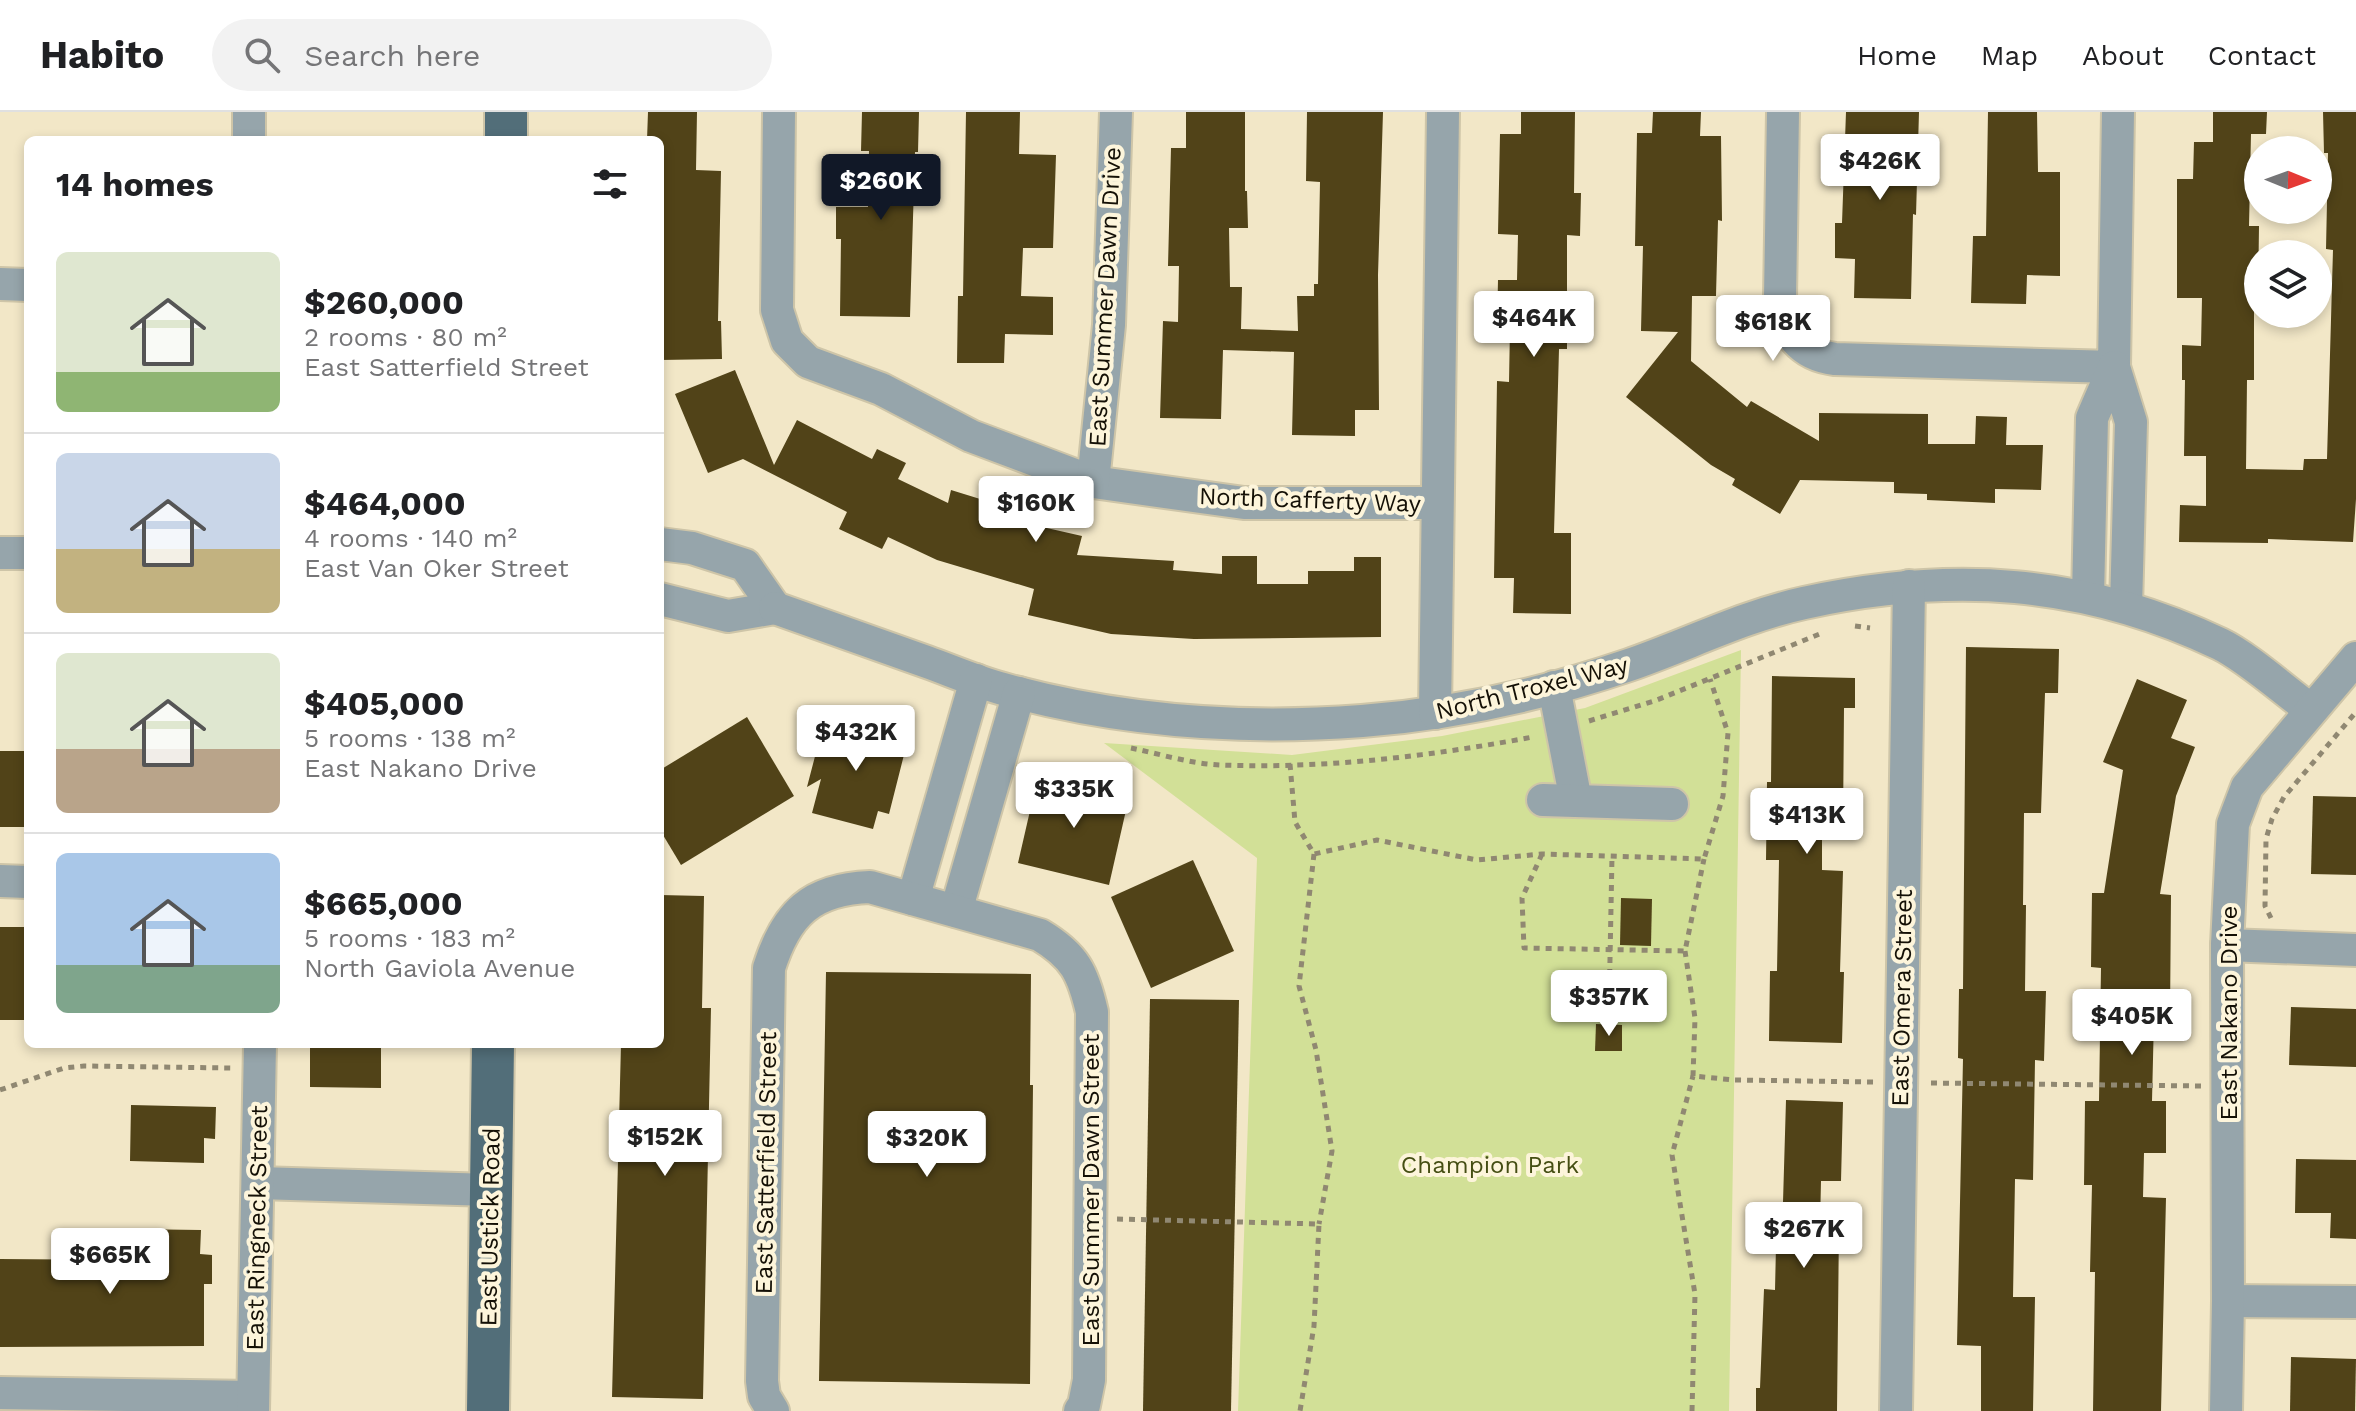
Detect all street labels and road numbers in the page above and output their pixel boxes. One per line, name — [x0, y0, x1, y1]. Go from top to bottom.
street label: East Summer Dawn Drive — [1083, 146, 1127, 448]
street label: North Cafferty Way — [1198, 482, 1422, 518]
street label: North Troxel Way — [1433, 650, 1632, 725]
street label: East Omera Street — [1886, 889, 1918, 1107]
street label: East Nakano Drive — [2215, 906, 2243, 1120]
street label: East Satterfield Street — [750, 1031, 782, 1295]
street label: East Summer Dawn Street — [1077, 1034, 1105, 1346]
street label: East Ringneck Street — [241, 1105, 273, 1351]
street label: East Ustick Road — [474, 1127, 506, 1327]

